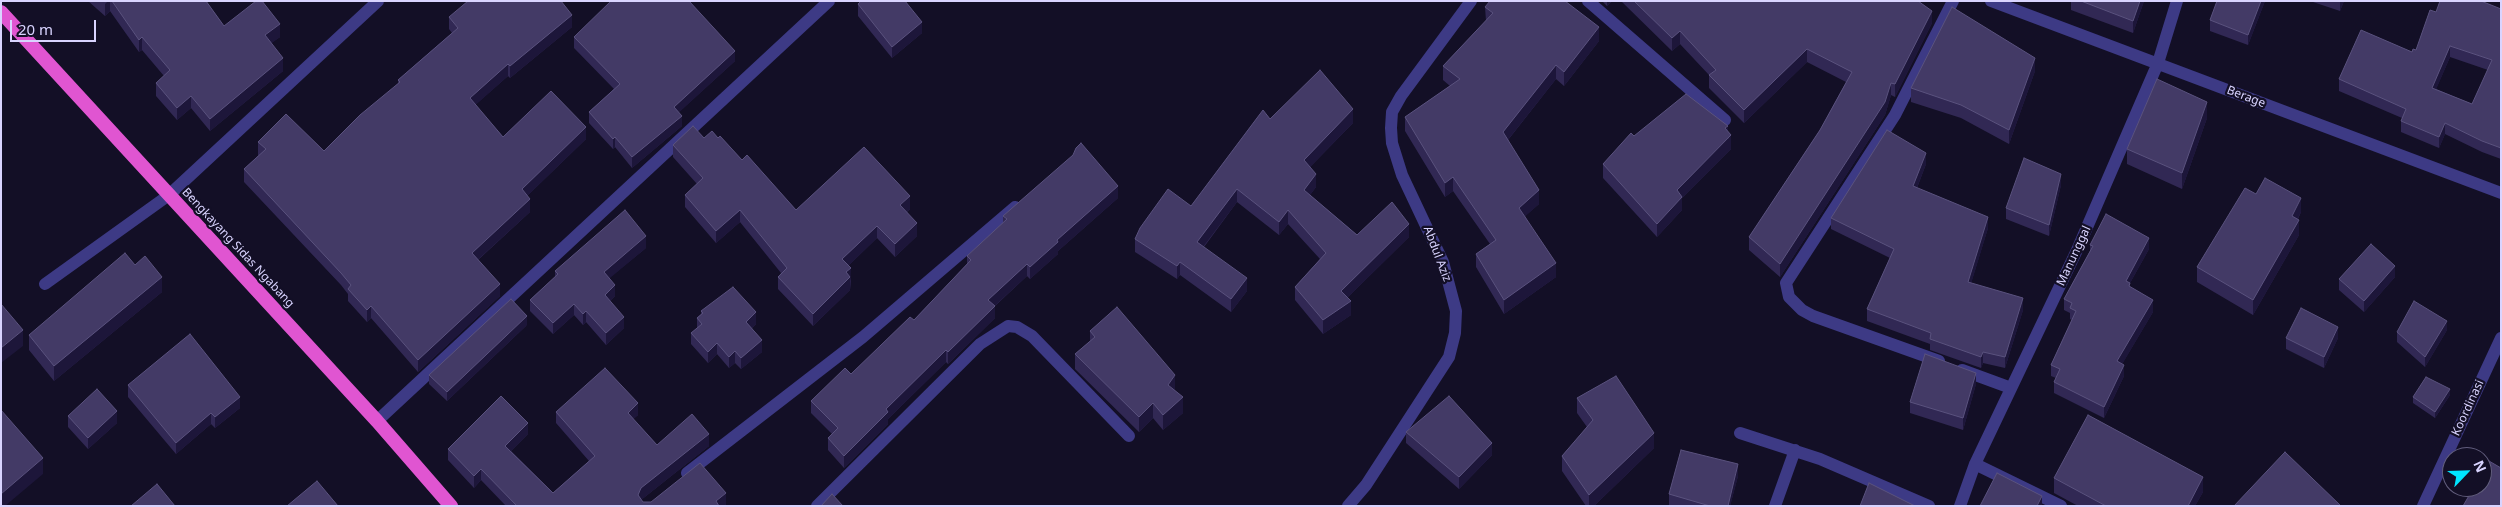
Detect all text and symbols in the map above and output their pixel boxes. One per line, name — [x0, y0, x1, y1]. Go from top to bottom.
scale bar — [12, 10, 99, 42]
text: 20 m — [18, 19, 53, 39]
street label: Berage — [2225, 83, 2267, 111]
street label: Bengkayang Sidas Ngabang — [179, 185, 297, 311]
street label: Abdul Aziz — [1420, 224, 1454, 284]
street label: Manunggal — [2054, 224, 2094, 288]
street label: Koordinasi — [2449, 378, 2487, 438]
north arrow — [2442, 447, 2492, 497]
text: N — [2469, 457, 2491, 475]

